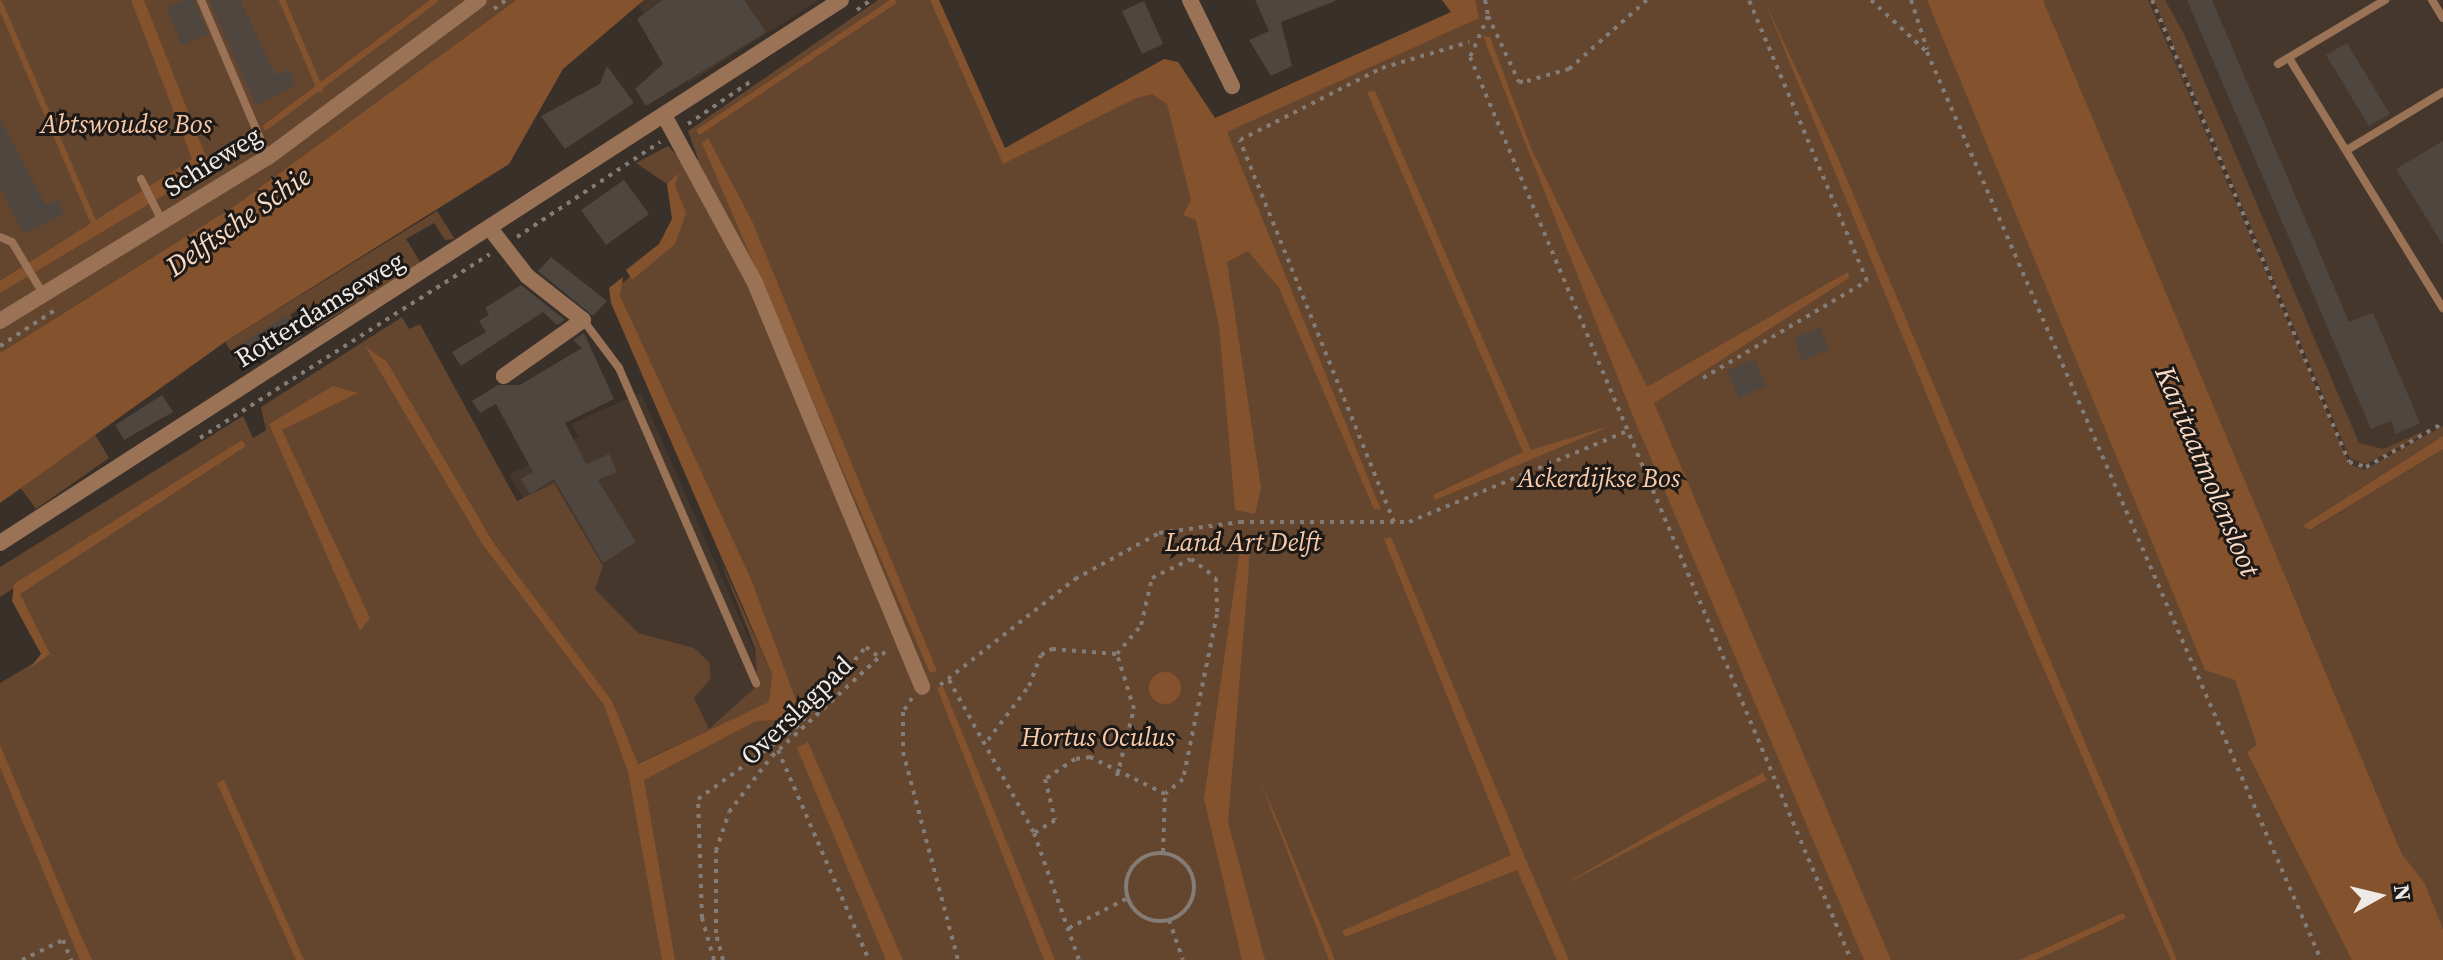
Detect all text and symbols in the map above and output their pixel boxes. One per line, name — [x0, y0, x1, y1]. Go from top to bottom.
park label: Abtswoudse Bos — [40, 109, 212, 141]
street label: Schieweg — [159, 120, 267, 204]
water label: Delftsche Schie — [159, 159, 317, 283]
street label: Rotterdamseweg — [230, 246, 410, 374]
water label: Karitaatmolensloot — [2149, 361, 2267, 581]
park label: Ackerdijkse Bos — [1518, 463, 1680, 495]
park label: Land Art Delft — [1165, 527, 1321, 559]
street label: Overslagpad — [735, 650, 859, 772]
park label: Hortus Oculus — [1021, 722, 1175, 754]
north arrow — [2339, 856, 2419, 936]
text: N — [2387, 883, 2419, 903]

